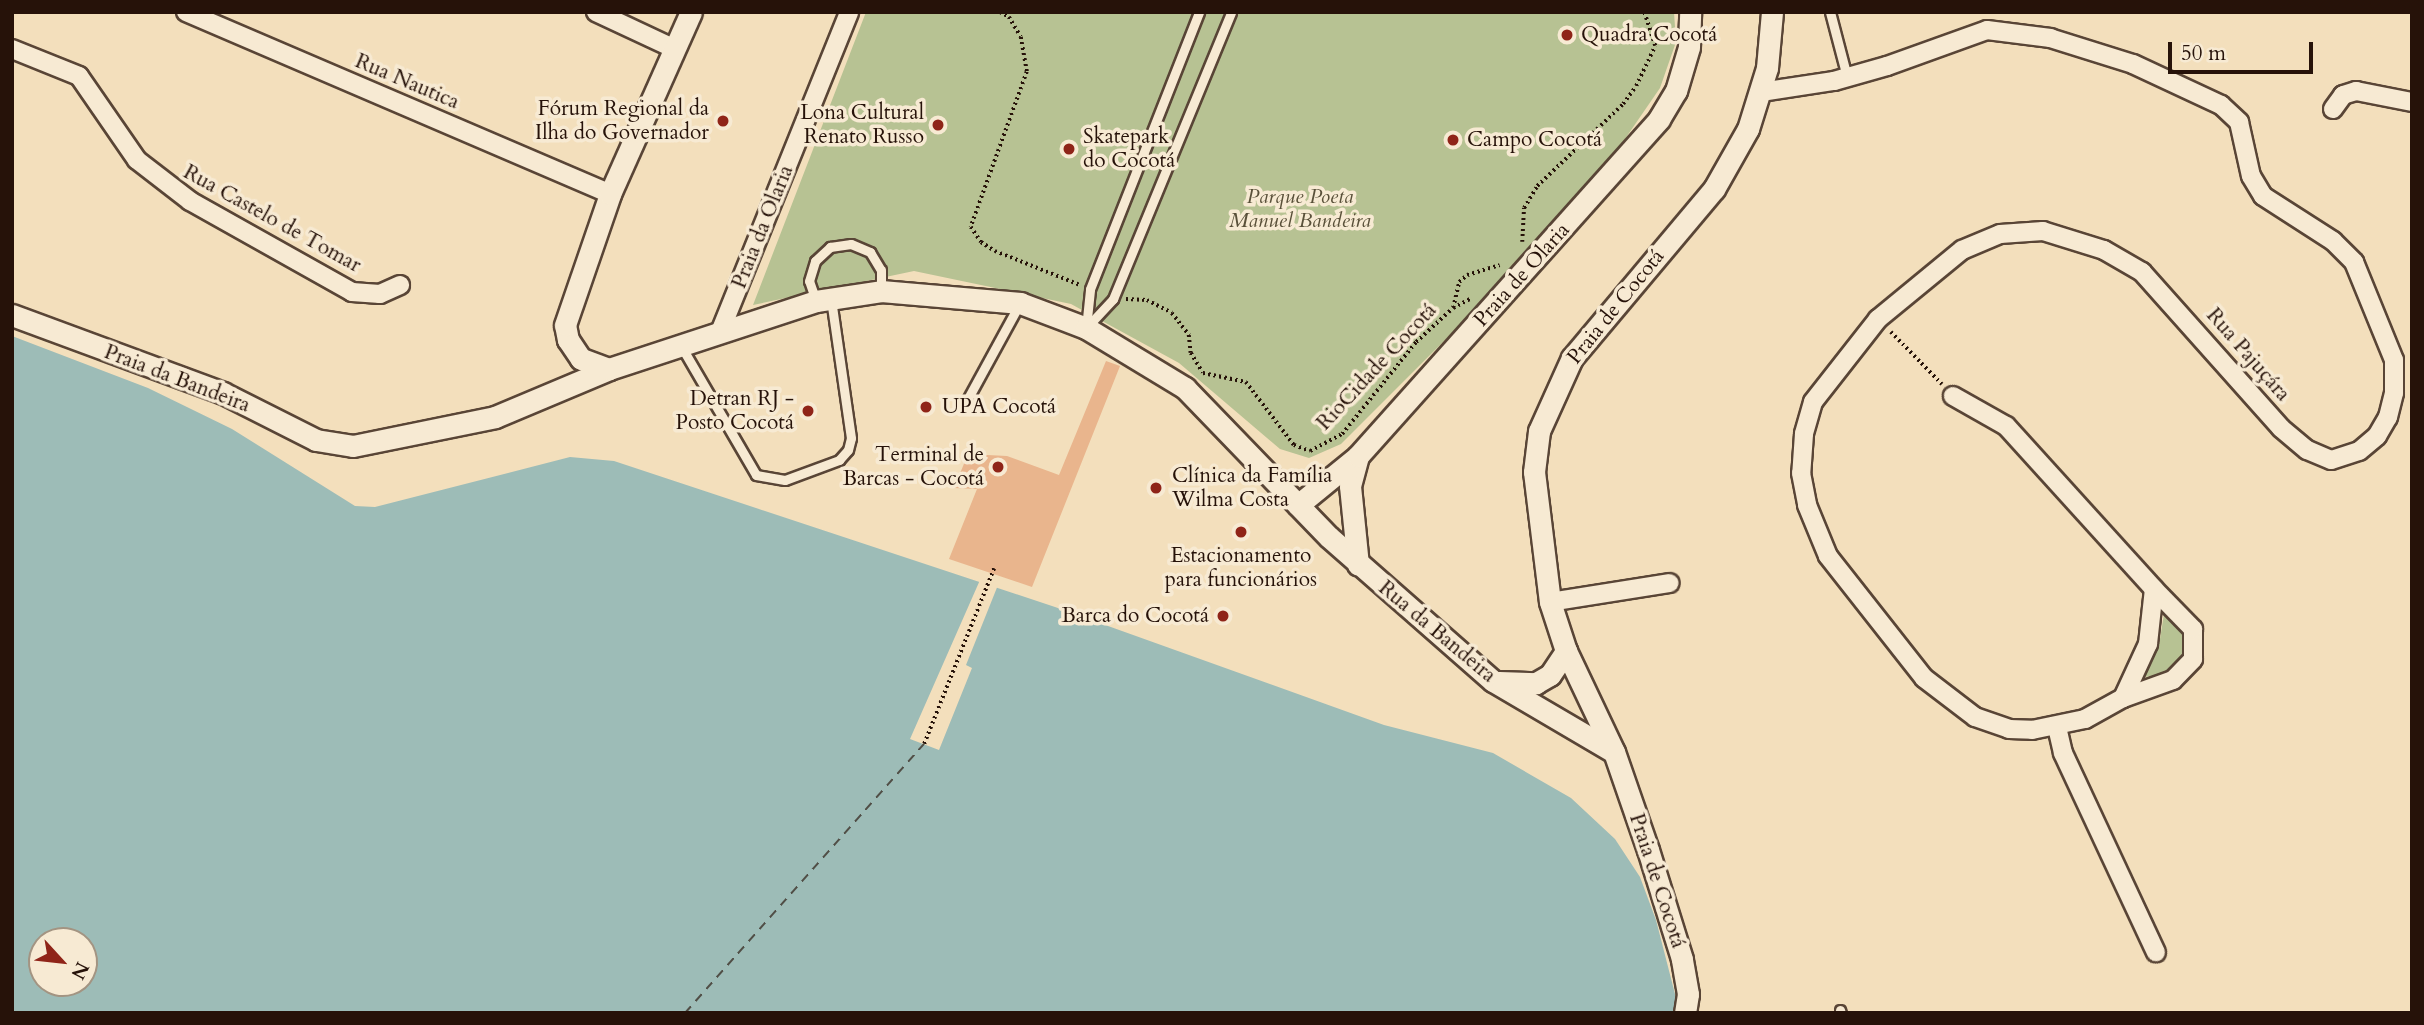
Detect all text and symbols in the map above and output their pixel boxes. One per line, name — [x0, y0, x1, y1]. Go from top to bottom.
place label: Quadra Cocotá — [1581, 22, 1717, 48]
marker: Quadra Cocotá — [1559, 27, 1575, 43]
scale bar — [2172, 28, 2317, 72]
text: 50 m — [2181, 39, 2226, 68]
street label: Rua Nautica — [351, 49, 463, 115]
place label: Fórum Regional da Ilha do Governador — [535, 96, 709, 146]
place label: Lona Cultural Renato Russo — [800, 100, 924, 150]
marker: Fórum Regional da Ilha do Governador — [715, 113, 731, 129]
marker: Lona Cultural Renato Russo — [930, 117, 946, 133]
place label: Skatepark do Cocotá — [1083, 124, 1175, 174]
place label: Campo Cocotá — [1467, 127, 1602, 153]
marker: Campo Cocotá — [1445, 132, 1461, 148]
marker: Skatepark do Cocotá — [1061, 141, 1077, 157]
street label: Rua Castelo de Tomar — [179, 160, 365, 278]
street label: Praia da Olaria — [727, 162, 799, 292]
park label: Parque Poeta Manuel Bandeira — [1229, 184, 1371, 234]
street label: Praia de Olaria — [1469, 218, 1575, 332]
street label: Praia de Cocotá — [1562, 245, 1670, 369]
street label: RioCidade Cocotá — [1312, 298, 1442, 436]
street label: Rua Pajuçára — [2201, 303, 2295, 407]
street label: Praia da Bandeira — [100, 340, 254, 418]
place label: Detran RJ - Posto Cocotá — [676, 386, 794, 436]
place label: UPA Cocotá — [942, 394, 1056, 420]
marker: UPA Cocotá — [916, 397, 936, 417]
marker: Detran RJ - Posto Cocotá — [800, 403, 816, 419]
place label: Terminal de Barcas - Cocotá — [843, 442, 984, 492]
marker: Terminal de Barcas - Cocotá — [990, 459, 1006, 475]
place label: Clínica da Família Wilma Costa — [1172, 463, 1332, 513]
marker: Clínica da Família Wilma Costa — [1146, 478, 1166, 498]
marker: Estacionamento para funcionários — [1233, 524, 1249, 540]
place label: Estacionamento para funcionários — [1165, 543, 1317, 593]
street label: Rua da Bandeira — [1373, 576, 1501, 688]
place label: Barca do Cocotá — [1061, 603, 1209, 629]
marker: Barca do Cocotá — [1215, 608, 1231, 624]
street label: Praia de Cocotá — [1623, 810, 1691, 952]
north arrow — [28, 927, 98, 997]
text: N — [65, 957, 95, 984]

